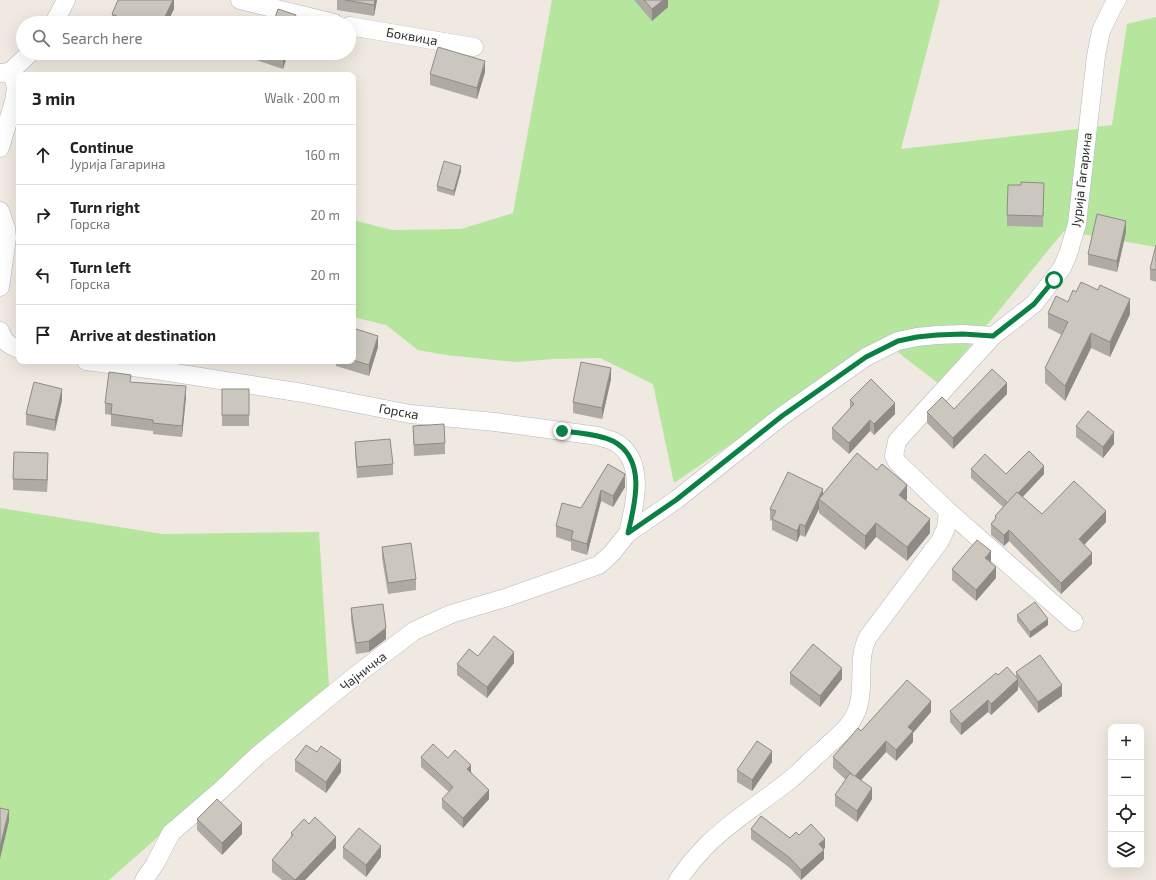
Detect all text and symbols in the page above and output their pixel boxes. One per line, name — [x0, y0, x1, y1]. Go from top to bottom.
search box — [16, 16, 356, 60]
street label: Боквица — [385, 24, 439, 48]
icon: search — [30, 27, 52, 49]
text: Search here — [62, 29, 143, 47]
text: 3 min — [32, 88, 75, 108]
text: Walk · 200 m — [264, 90, 340, 106]
street label: Јурија Гагарина — [1067, 132, 1095, 228]
text: Continue — [70, 138, 133, 156]
icon: ahead — [32, 144, 54, 166]
text: 160 m — [305, 147, 340, 163]
text: Јурија Гагарина — [70, 156, 165, 172]
text: Turn right — [70, 198, 140, 216]
icon: right — [32, 204, 54, 226]
text: 20 m — [311, 207, 340, 223]
text: Горска — [70, 216, 110, 232]
text: Turn left — [70, 258, 131, 276]
icon: left — [32, 264, 54, 286]
text: 20 m — [311, 267, 340, 283]
route start — [1045, 271, 1063, 289]
text: Горска — [70, 276, 110, 292]
icon: arrive — [32, 324, 54, 346]
text: Arrive at destination — [70, 326, 216, 344]
street label: Горска — [378, 400, 420, 422]
route end — [553, 422, 571, 440]
street label: Чајничка — [336, 648, 390, 694]
map controls — [1108, 724, 1144, 868]
button: + — [1108, 724, 1144, 760]
button: − — [1108, 760, 1144, 796]
button: locate — [1108, 796, 1144, 832]
button: layers — [1108, 832, 1144, 868]

